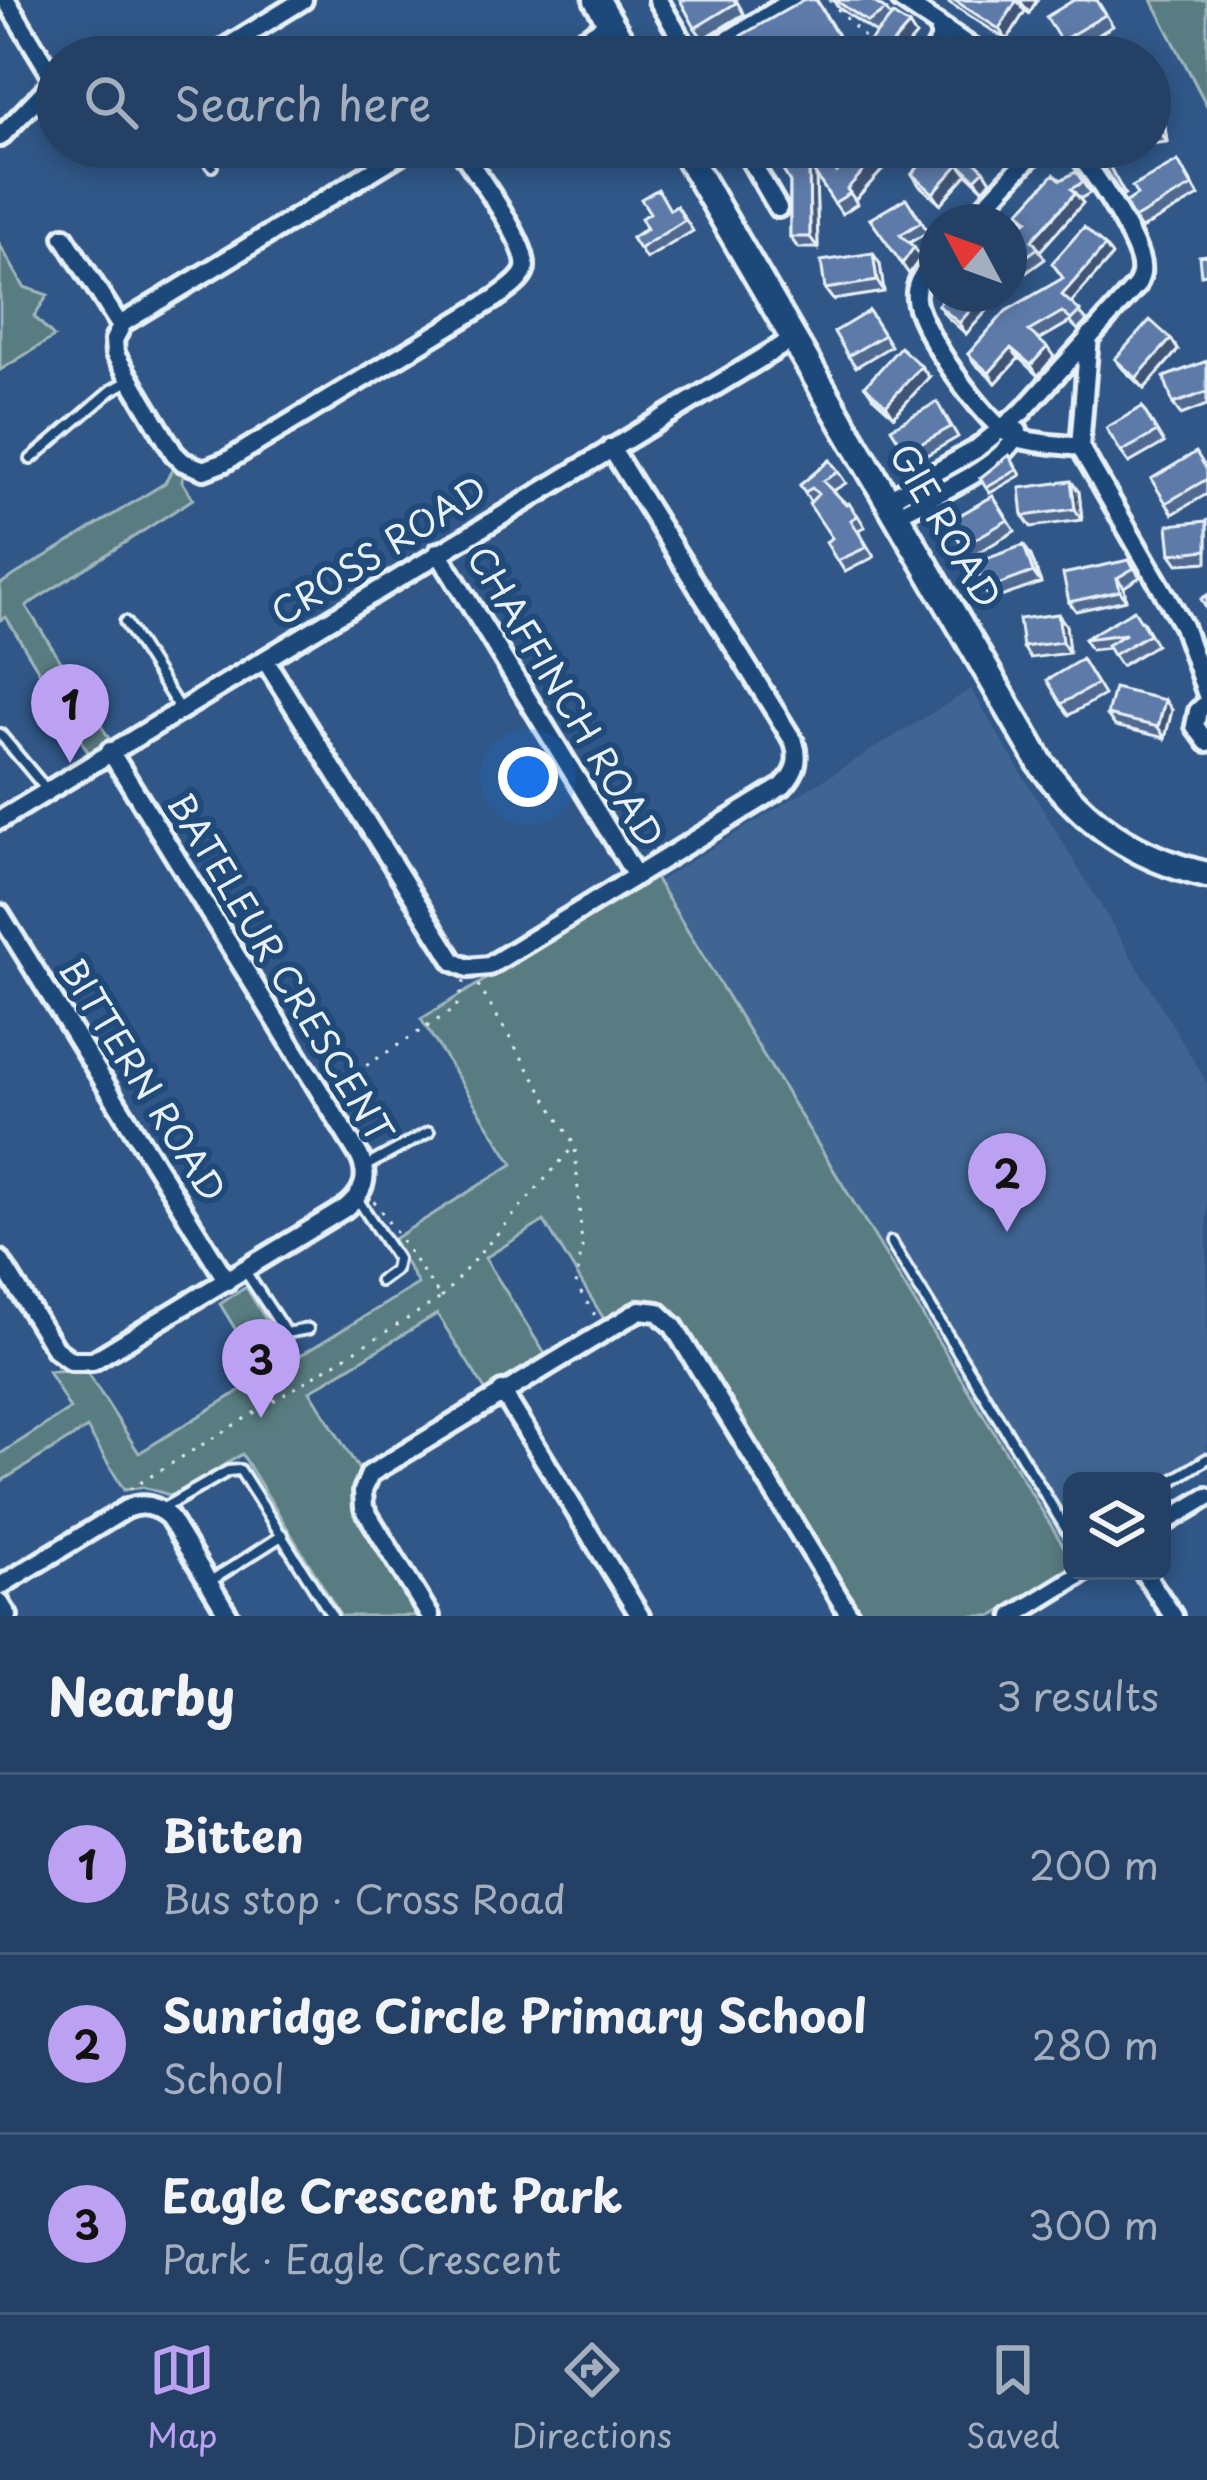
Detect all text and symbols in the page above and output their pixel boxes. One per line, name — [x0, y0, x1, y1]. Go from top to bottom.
search box — [36, 36, 1171, 168]
text: Search here — [174, 68, 431, 136]
icon: search — [78, 69, 144, 135]
north arrow — [919, 204, 1027, 312]
street label: GIE ROAD — [878, 433, 1016, 617]
street label: CROSS ROAD — [259, 461, 496, 637]
street label: CHAFFINCH ROAD — [455, 535, 678, 857]
pin: 1 — [31, 664, 109, 763]
your location — [498, 747, 558, 807]
street label: BATELEUR CRESCENT — [155, 781, 408, 1153]
street label: BITTERN ROAD — [47, 946, 240, 1211]
pin: 2 — [968, 1133, 1046, 1232]
pin: 3 — [222, 1319, 300, 1418]
map controls — [1063, 1472, 1171, 1580]
button: layers — [1063, 1472, 1171, 1580]
text: Nearby — [48, 1656, 235, 1733]
text: 3 results — [996, 1665, 1159, 1724]
text: Bitten — [162, 1800, 304, 1868]
text: 1 — [78, 1834, 96, 1893]
text: 200 m — [1029, 1834, 1159, 1893]
text: Bus stop · Cross Road — [162, 1868, 566, 1927]
text: Sunridge Circle Primary School — [162, 1980, 867, 2048]
text: 2 — [73, 2014, 101, 2073]
text: 280 m — [1032, 2014, 1159, 2073]
text: School — [162, 2048, 285, 2107]
text: Eagle Crescent Park — [162, 2160, 622, 2228]
text: 3 — [74, 2194, 100, 2253]
text: 300 m — [1028, 2194, 1159, 2253]
text: Park · Eagle Crescent — [162, 2228, 561, 2287]
tab: Map — [147, 2337, 218, 2459]
tab: Directions — [512, 2337, 672, 2459]
tab: Saved — [966, 2337, 1060, 2459]

